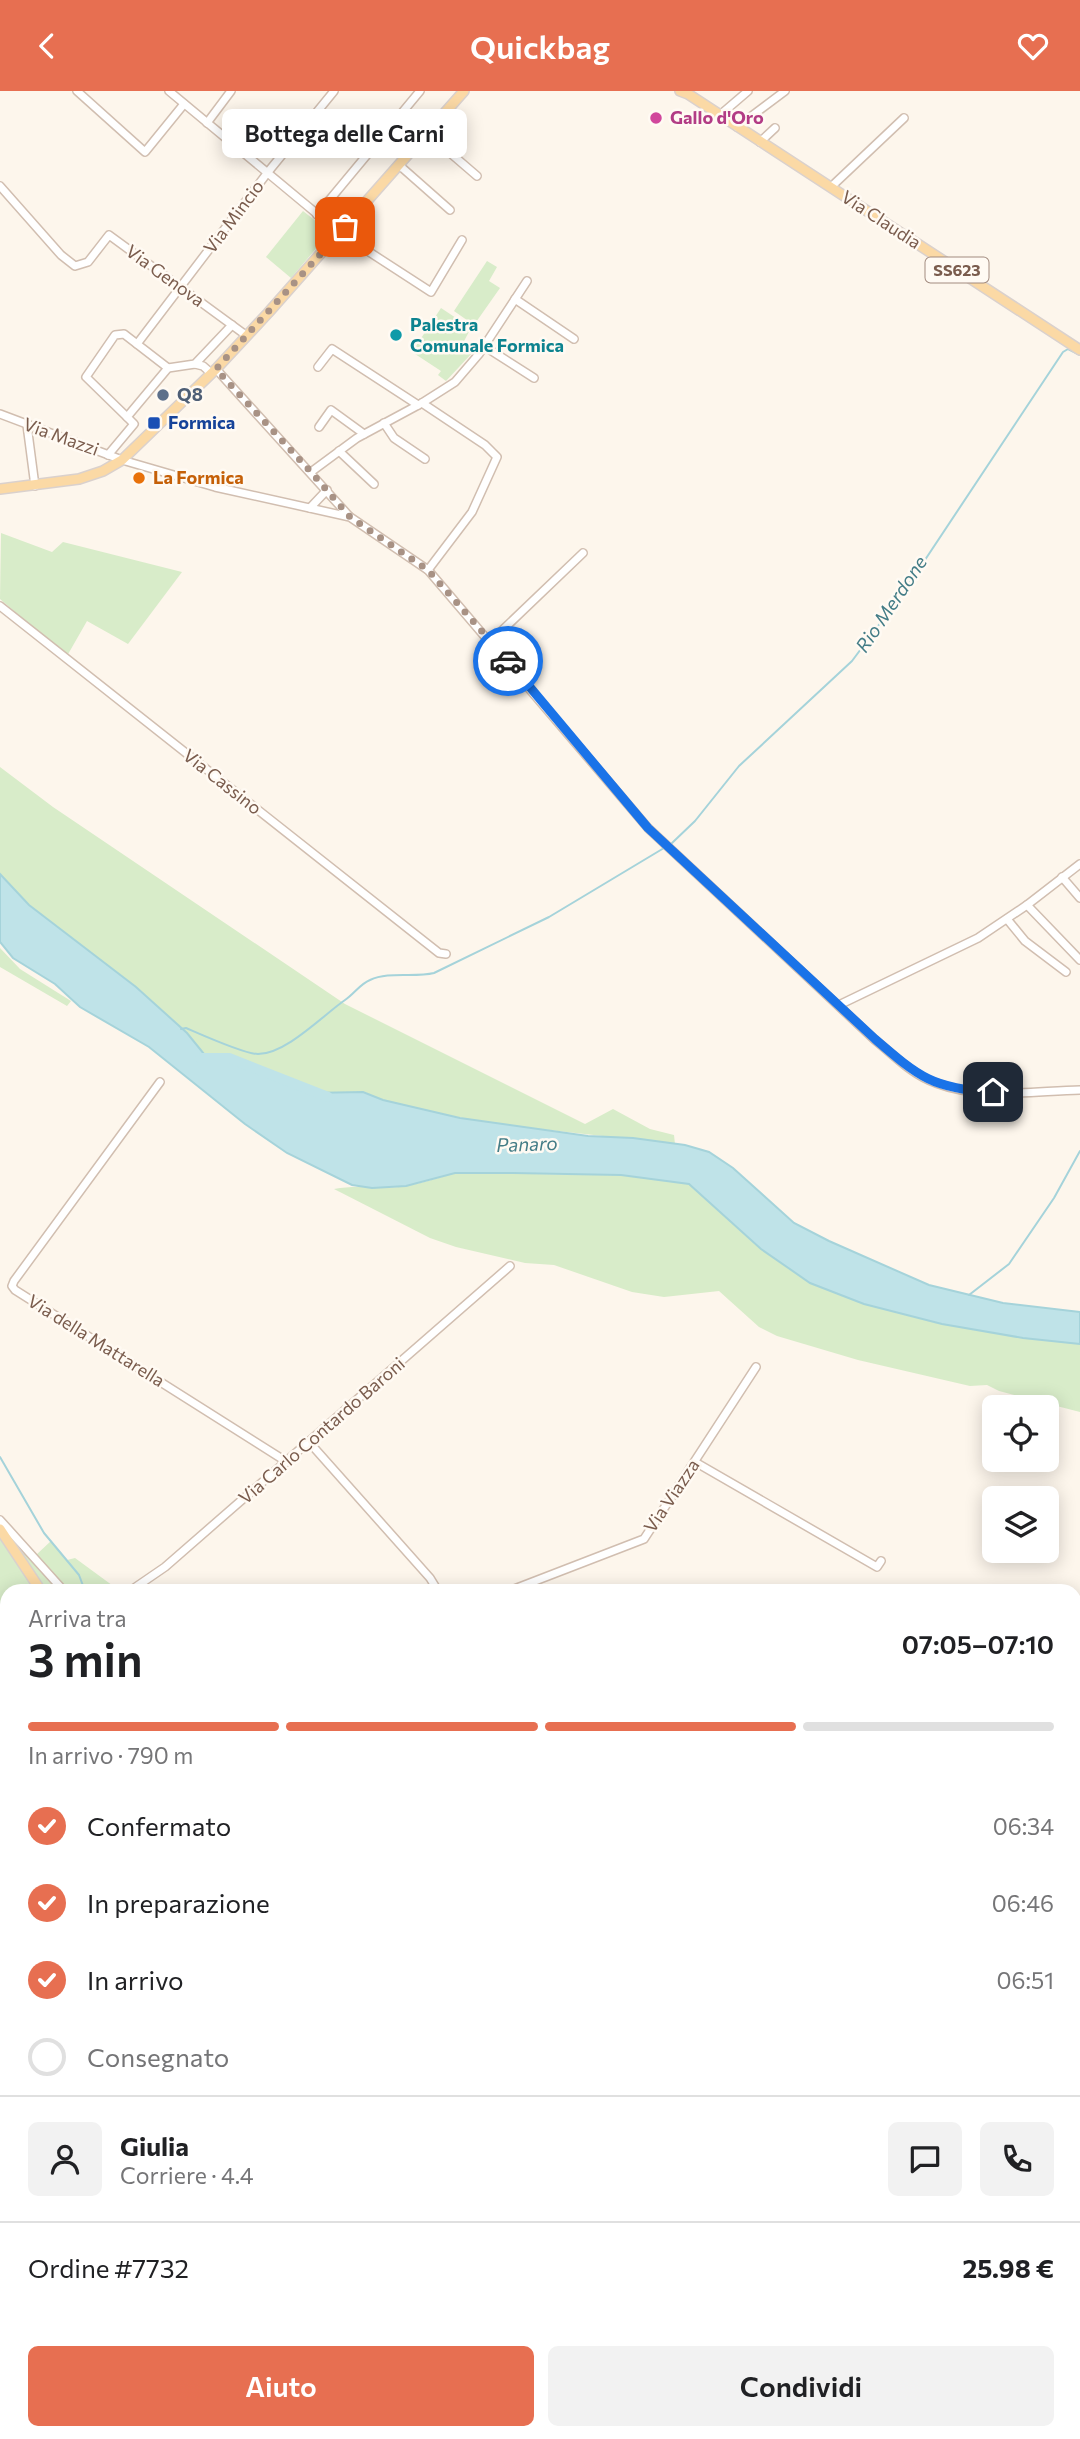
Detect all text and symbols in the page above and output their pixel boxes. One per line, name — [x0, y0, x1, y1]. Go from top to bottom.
text: Quickbag — [470, 26, 610, 66]
icon: back — [28, 27, 66, 65]
icon: heart — [1014, 27, 1052, 65]
place label: Gallo d'Oro — [670, 106, 764, 128]
callout: Bottega delle Carni — [222, 108, 467, 157]
marker: Gallo d'Oro — [648, 110, 664, 126]
text: Bottega delle Carni — [245, 119, 445, 147]
street label: Via Mincio — [198, 175, 268, 257]
street label: Via Claudia — [838, 185, 926, 253]
pin — [315, 197, 375, 257]
icon: bag — [326, 208, 364, 246]
street label: Via Genova — [122, 239, 209, 311]
road number: SS623 — [926, 258, 988, 283]
place label: Palestra Comunale Formica — [410, 313, 564, 356]
marker: Palestra Comunale Formica — [388, 327, 404, 343]
place label: Q8 — [177, 383, 203, 405]
marker: Q8 — [155, 387, 171, 403]
place label: Formica — [168, 411, 235, 433]
street label: Via Mazzi — [21, 412, 102, 460]
marker: Formica — [146, 415, 162, 431]
place label: La Formica — [153, 466, 244, 488]
marker: La Formica — [131, 470, 147, 486]
water label: Rio Merdone — [850, 551, 931, 656]
courier — [473, 626, 543, 696]
icon: car — [489, 642, 527, 680]
street label: Via Cassino — [179, 744, 266, 819]
pin — [963, 1062, 1023, 1122]
icon: home — [974, 1073, 1012, 1111]
water label: Panaro — [496, 1131, 558, 1156]
street label: Via della Mattarella — [24, 1289, 169, 1391]
street label: Via Carlo Contardo Baroni — [234, 1352, 409, 1508]
map controls — [982, 1395, 1059, 1563]
button: locate — [982, 1395, 1059, 1472]
street label: Via Viazza — [639, 1455, 704, 1536]
button: layers — [982, 1486, 1059, 1563]
text: Arriva tra — [28, 1604, 127, 1632]
text: 07:05–07:10 — [902, 1628, 1054, 1659]
text: 3 min — [28, 1630, 143, 1686]
text: In arrivo · 790 m — [28, 1741, 193, 1769]
icon: check — [28, 1807, 66, 1845]
text: Confermato — [87, 1810, 231, 1841]
text: 06:34 — [993, 1812, 1054, 1840]
icon: check — [28, 1884, 66, 1922]
text: In preparazione — [87, 1887, 270, 1918]
text: 06:46 — [992, 1889, 1054, 1917]
icon: check — [28, 1961, 66, 1999]
text: In arrivo — [87, 1964, 184, 1995]
text: 06:51 — [997, 1966, 1054, 1994]
text: Consegnato — [87, 2041, 229, 2072]
button: person — [28, 2122, 102, 2196]
button: chat — [888, 2122, 962, 2196]
button: phone — [980, 2122, 1054, 2196]
text: Giulia — [120, 2130, 189, 2161]
text: Corriere · 4.4 — [120, 2161, 254, 2189]
text: Ordine #7732 — [28, 2252, 189, 2283]
text: 25.98 € — [962, 2252, 1054, 2283]
button: Aiuto — [28, 2346, 534, 2426]
button: Condividi — [548, 2346, 1054, 2426]

